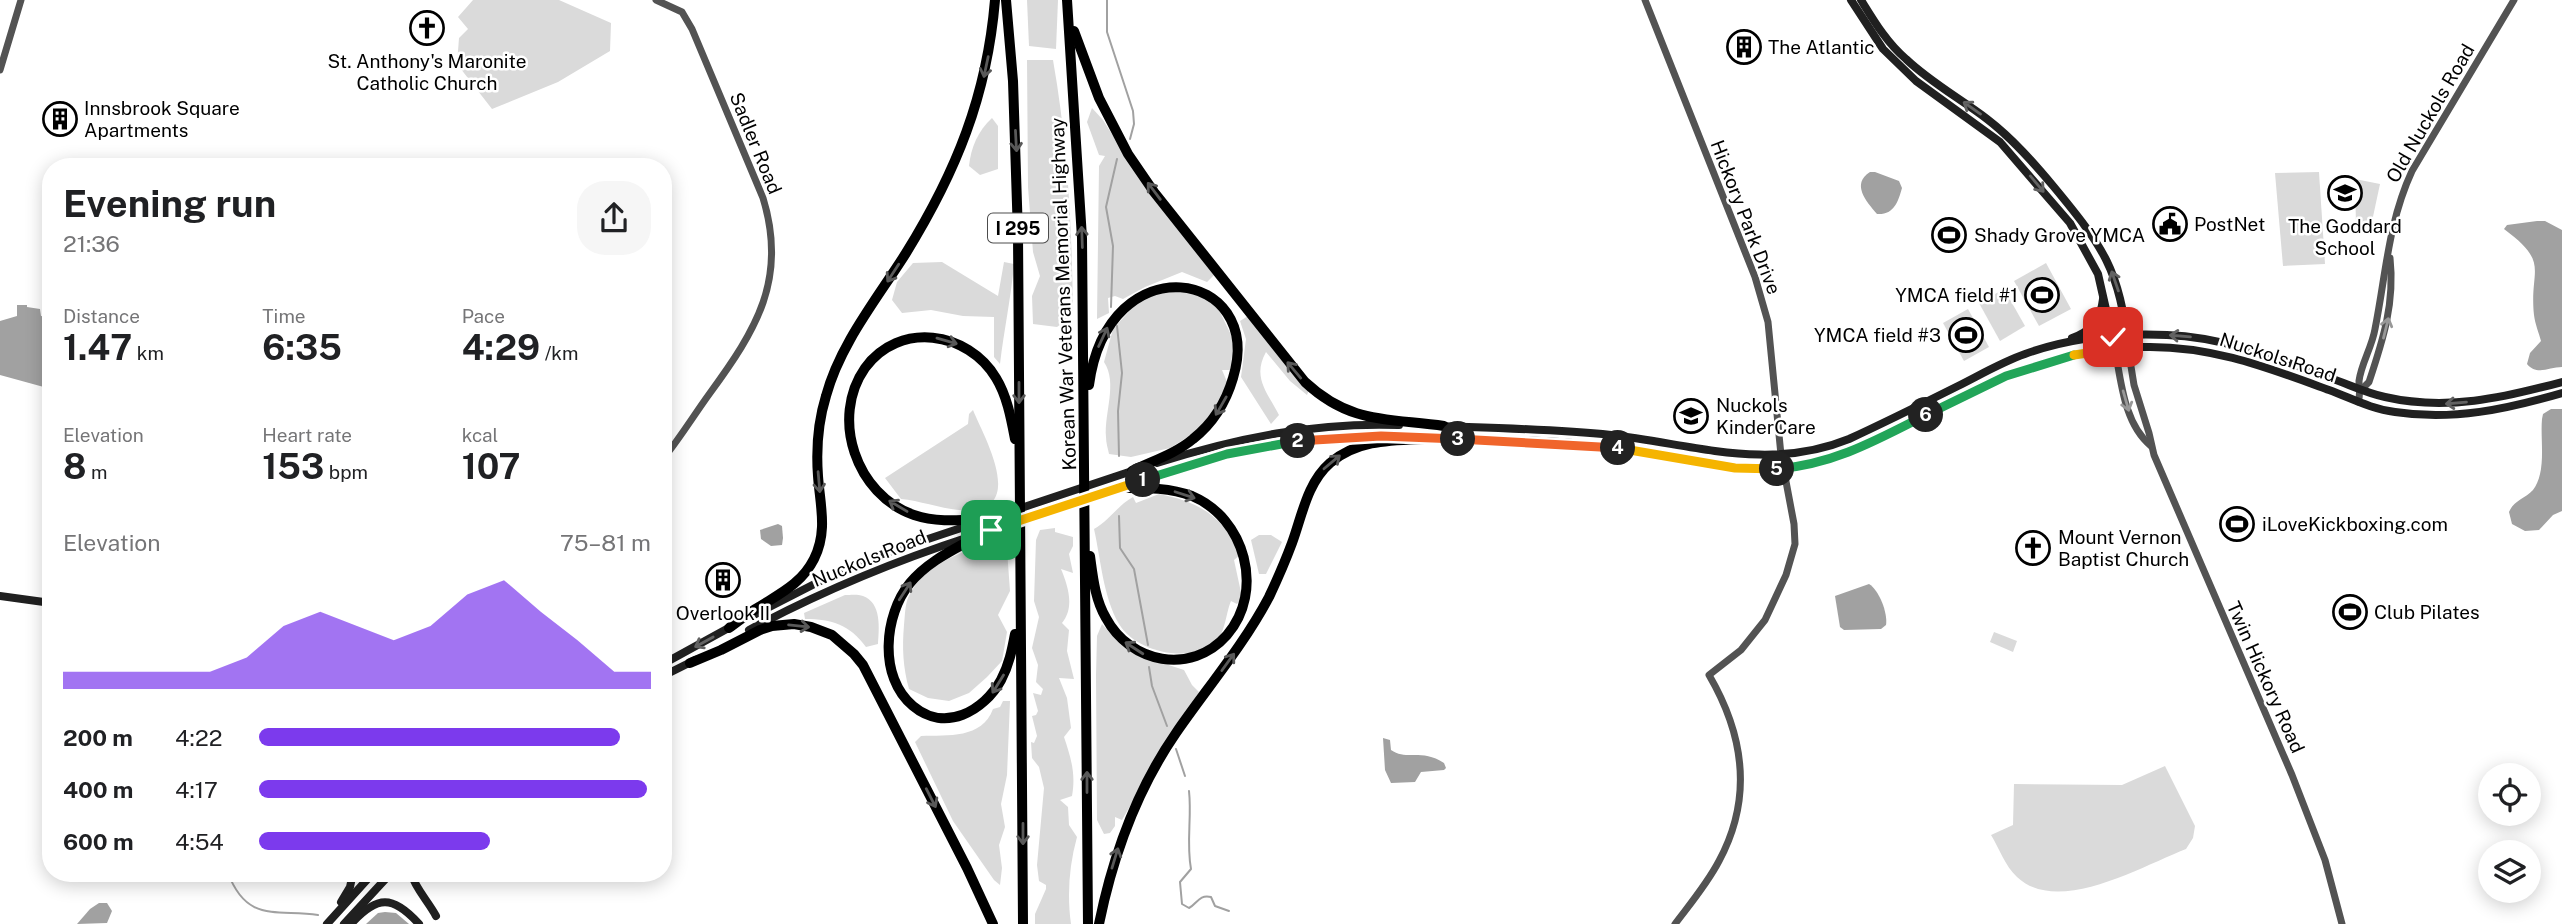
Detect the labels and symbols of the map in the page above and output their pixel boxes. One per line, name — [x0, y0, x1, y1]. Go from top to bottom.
church icon: St. Anthony's Maronite Catholic Church — [408, 9, 446, 47]
building icon: The Atlantic — [1725, 28, 1763, 66]
place label: The Atlantic — [1768, 36, 1874, 58]
street label: Old Nuckols Road — [2381, 40, 2479, 186]
place label: St. Anthony's Maronite Catholic Church — [328, 50, 526, 94]
one-way arrow — [978, 56, 991, 78]
street label: Sadler Road — [726, 89, 786, 197]
place label: Innsbrook Square Apartments — [84, 97, 240, 141]
building icon: Innsbrook Square Apartments — [41, 100, 79, 138]
one-way arrow — [1963, 101, 1982, 115]
street label: Korean War Veterans Memorial Highway — [1046, 117, 1080, 471]
one-way arrow — [1009, 130, 1022, 153]
street label: Hickory Park Drive — [1706, 137, 1786, 297]
one-way arrow — [2030, 174, 2045, 192]
school or university icon: The Goddard School — [2326, 174, 2364, 212]
one-way arrow — [1146, 182, 1161, 200]
public building icon: PostNet — [2151, 205, 2189, 243]
road number: I 295 — [988, 213, 1048, 242]
place label: PostNet — [2194, 213, 2265, 235]
place label: The Goddard School — [2288, 215, 2402, 259]
sports icon: Shady Grove YMCA — [1930, 216, 1968, 254]
place label: Shady Grove YMCA — [1974, 224, 2145, 246]
one-way arrow — [1075, 226, 1088, 249]
one-way arrow — [885, 263, 899, 283]
one-way arrow — [2108, 271, 2120, 293]
sports icon: YMCA field #1 — [2023, 276, 2061, 314]
place label: YMCA field #1 — [1895, 284, 2018, 306]
pin — [2083, 307, 2143, 367]
sports icon: YMCA field #3 — [1947, 316, 1985, 354]
one-way arrow — [2380, 317, 2393, 340]
place label: YMCA field #3 — [1814, 324, 1941, 346]
one-way arrow — [1097, 327, 1110, 348]
street label: Nuckols Road — [2217, 328, 2339, 386]
one-way arrow — [2169, 329, 2191, 342]
one-way arrow — [935, 335, 958, 348]
one-way arrow — [1286, 361, 1302, 379]
one-way arrow — [1012, 382, 1026, 405]
one-way arrow — [2120, 389, 2133, 411]
place label: Nuckols KinderCare — [1716, 394, 1816, 438]
one-way arrow — [1213, 395, 1227, 415]
school or university icon: Nuckols KinderCare — [1672, 397, 1710, 435]
one-way arrow — [2446, 397, 2468, 410]
pin: 6 — [1909, 398, 1944, 432]
pin: 3 — [1440, 422, 1476, 457]
pin: 2 — [1280, 424, 1316, 458]
pin: 4 — [1600, 430, 1636, 466]
pin: 5 — [1760, 452, 1795, 486]
one-way arrow — [1323, 454, 1341, 470]
pin: 1 — [1126, 462, 1160, 498]
one-way arrow — [813, 470, 826, 493]
one-way arrow — [1173, 490, 1195, 502]
one-way arrow — [888, 499, 908, 513]
pin — [961, 500, 1021, 560]
sports icon: iLoveKickboxing.com — [2218, 505, 2256, 543]
place label: iLoveKickboxing.com — [2262, 513, 2448, 535]
street label: Nuckols Road — [809, 525, 929, 591]
place label: Mount Vernon Baptist Church — [2058, 526, 2189, 570]
church icon: Mount Vernon Baptist Church — [2014, 529, 2052, 567]
building icon: Overlook II — [704, 561, 742, 599]
one-way arrow — [898, 582, 913, 601]
sports icon: Club Pilates — [2331, 593, 2369, 631]
street label: Twin Hickory Road — [2223, 598, 2309, 756]
place label: Club Pilates — [2374, 601, 2480, 623]
place label: Overlook II — [676, 602, 770, 624]
one-way arrow — [787, 620, 810, 633]
one-way arrow — [694, 636, 715, 649]
one-way arrow — [1125, 641, 1144, 655]
one-way arrow — [1221, 653, 1235, 672]
one-way arrow — [990, 673, 1004, 693]
one-way arrow — [1080, 771, 1093, 794]
one-way arrow — [925, 787, 938, 808]
one-way arrow — [1016, 823, 1030, 846]
one-way arrow — [1110, 847, 1122, 869]

